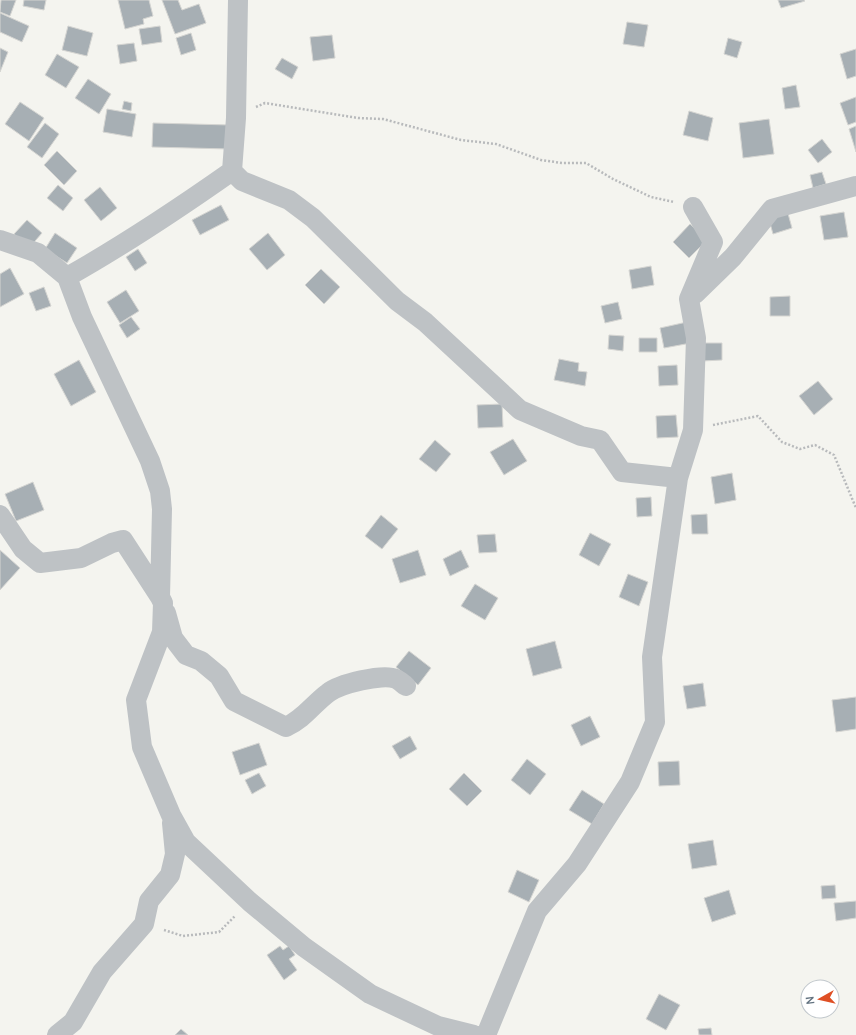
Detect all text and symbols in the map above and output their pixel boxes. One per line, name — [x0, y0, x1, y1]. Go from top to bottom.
north arrow — [800, 979, 840, 1019]
text: N — [802, 995, 818, 1005]

